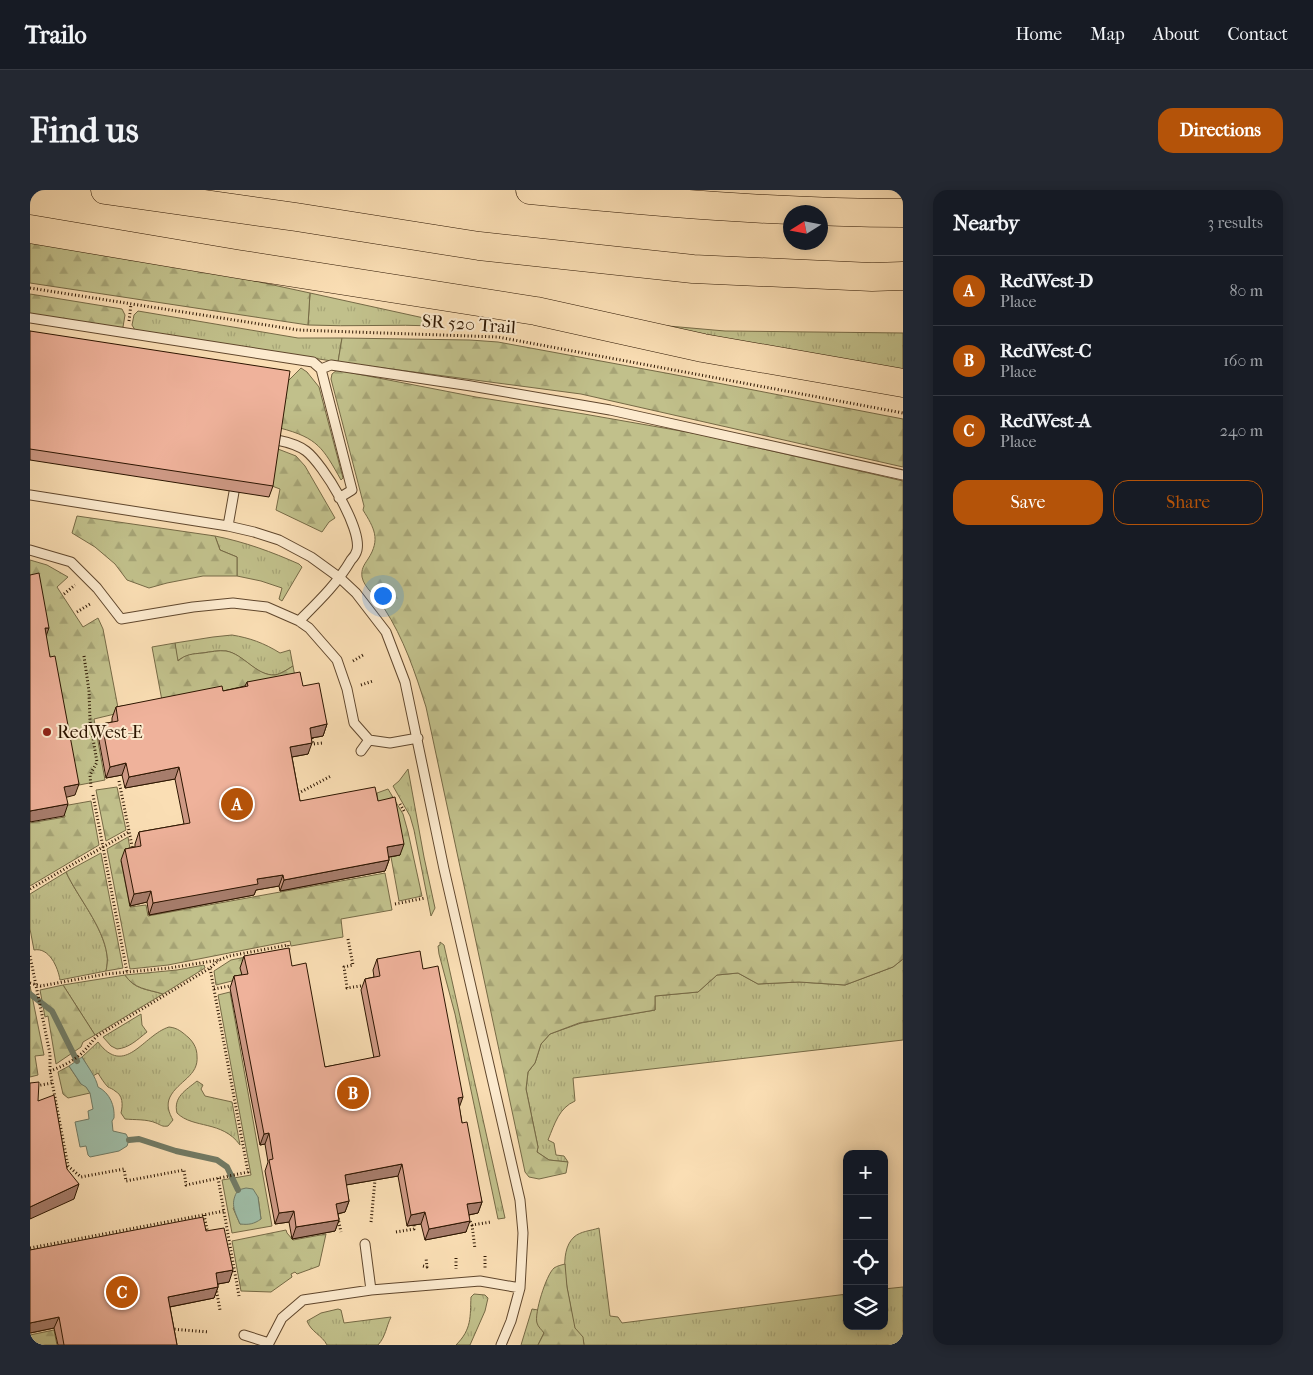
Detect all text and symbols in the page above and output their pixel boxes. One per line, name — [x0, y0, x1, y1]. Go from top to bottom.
text: Trailo — [25, 21, 87, 49]
text: Home — [1015, 24, 1062, 45]
text: Map — [1090, 24, 1125, 45]
text: About — [1153, 24, 1199, 45]
text: Contact — [1227, 24, 1288, 45]
button: Directions — [1158, 108, 1283, 153]
text: Find us — [30, 110, 139, 151]
north arrow — [783, 205, 828, 250]
text: Nearby — [953, 211, 1019, 235]
text: 3 results — [1207, 213, 1263, 232]
text: RedWest-D — [1000, 270, 1093, 292]
text: A — [964, 281, 974, 300]
text: 80 m — [1229, 281, 1263, 300]
text: Place — [1000, 292, 1036, 311]
street label: SR 520 Trail — [421, 311, 517, 338]
text: RedWest-C — [1000, 340, 1092, 362]
text: B — [964, 351, 974, 370]
text: 160 m — [1223, 351, 1263, 370]
text: Place — [1000, 362, 1036, 381]
text: RedWest-A — [1000, 410, 1091, 432]
text: C — [964, 421, 974, 440]
text: 240 m — [1220, 421, 1263, 440]
text: Place — [1000, 432, 1036, 451]
button: Save — [953, 480, 1103, 525]
button: Share — [1113, 480, 1263, 525]
your location — [370, 583, 396, 609]
place label: RedWest-E — [57, 722, 143, 743]
marker: RedWest-E — [41, 726, 53, 738]
pin: A — [221, 785, 253, 823]
pin: B — [337, 1074, 369, 1112]
map controls — [843, 1150, 888, 1330]
button: + — [843, 1150, 888, 1195]
button: − — [843, 1195, 888, 1240]
button: locate — [843, 1240, 888, 1285]
pin: C — [106, 1273, 138, 1311]
button: layers — [843, 1285, 888, 1330]

